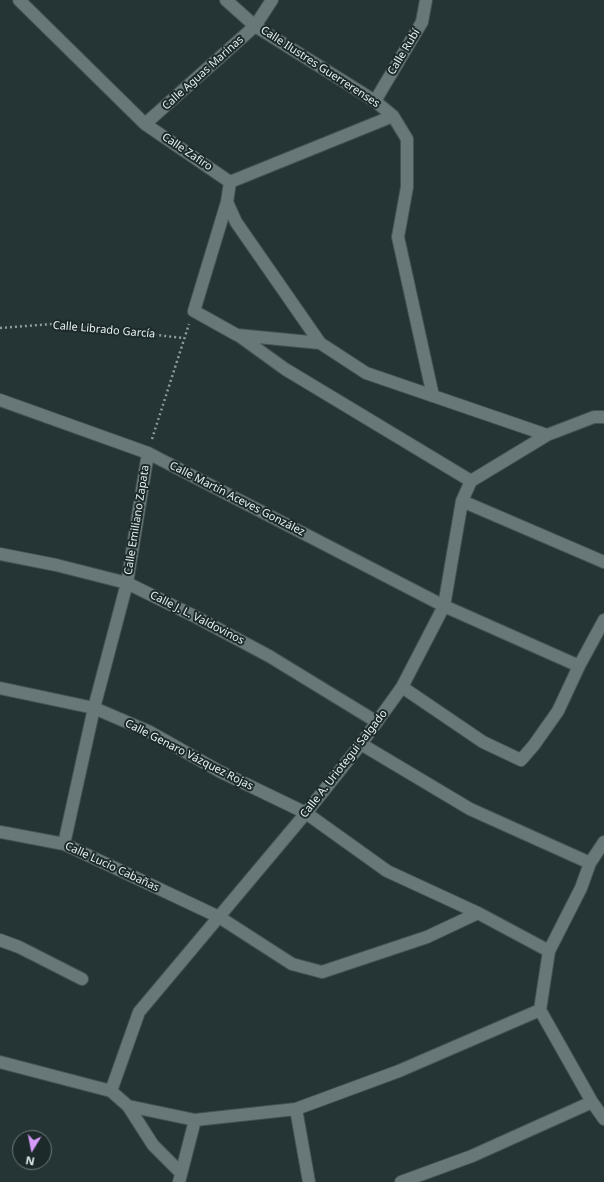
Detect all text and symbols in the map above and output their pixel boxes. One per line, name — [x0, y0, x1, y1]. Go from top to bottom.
street label: Calle Ilustres Guerrerenses — [258, 24, 382, 110]
street label: Calle Rubí — [385, 27, 423, 77]
street label: Calle Aguas Marinas — [160, 33, 246, 113]
street label: Calle Zafiro — [159, 130, 215, 174]
street label: Calle Librado García — [52, 319, 156, 341]
street label: Calle Martín Aceves González — [167, 459, 307, 539]
street label: Calle Emiliano Zapata — [122, 464, 152, 576]
street label: Calle J. L. Valdovinos — [148, 589, 246, 647]
street label: Calle A. Uriotegui Salgado — [298, 707, 390, 821]
street label: Calle Genaro Vázquez Rojas — [123, 717, 255, 793]
street label: Calle Lucio Cabañas — [63, 839, 161, 895]
north arrow — [12, 1130, 52, 1170]
text: N — [24, 1153, 36, 1169]

